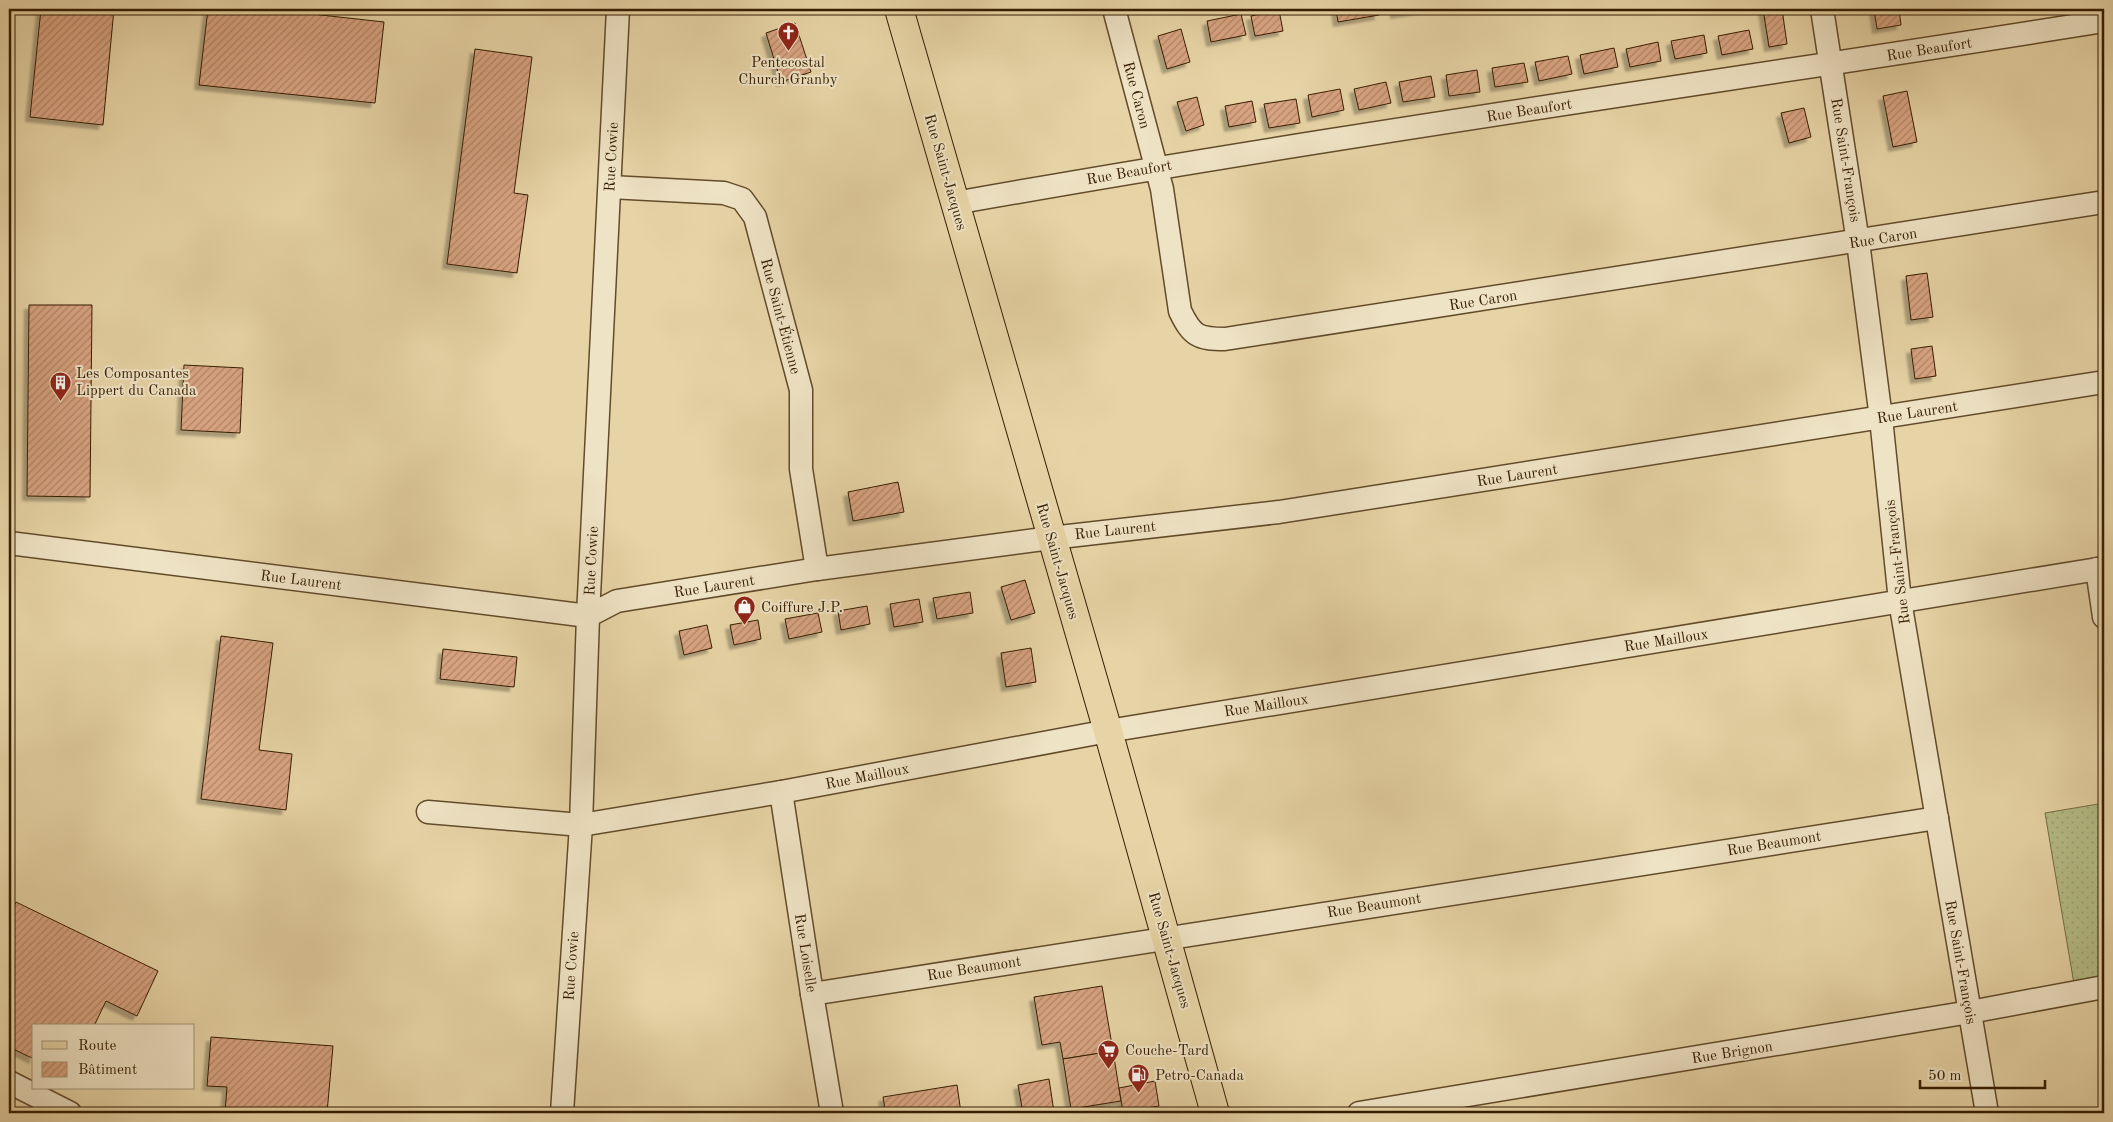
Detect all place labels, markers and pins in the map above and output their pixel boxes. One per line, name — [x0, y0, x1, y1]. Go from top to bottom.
church icon: Pentecostal Church Granby — [776, 21, 800, 52]
place label: Pentecostal Church Granby — [738, 56, 838, 88]
place label: Les Composantes Lippert du Canada — [76, 367, 197, 399]
building icon: Les Composantes Lippert du Canada — [48, 370, 72, 401]
shop icon: Coiffure J.P. — [733, 595, 757, 626]
place label: Coiffure J.P. — [761, 601, 843, 616]
supermarket icon: Couche-Tard — [1097, 1038, 1121, 1069]
place label: Couche-Tard — [1125, 1044, 1209, 1059]
fuel station icon: Petro-Canada — [1127, 1063, 1151, 1094]
place label: Petro-Canada — [1155, 1069, 1245, 1084]

